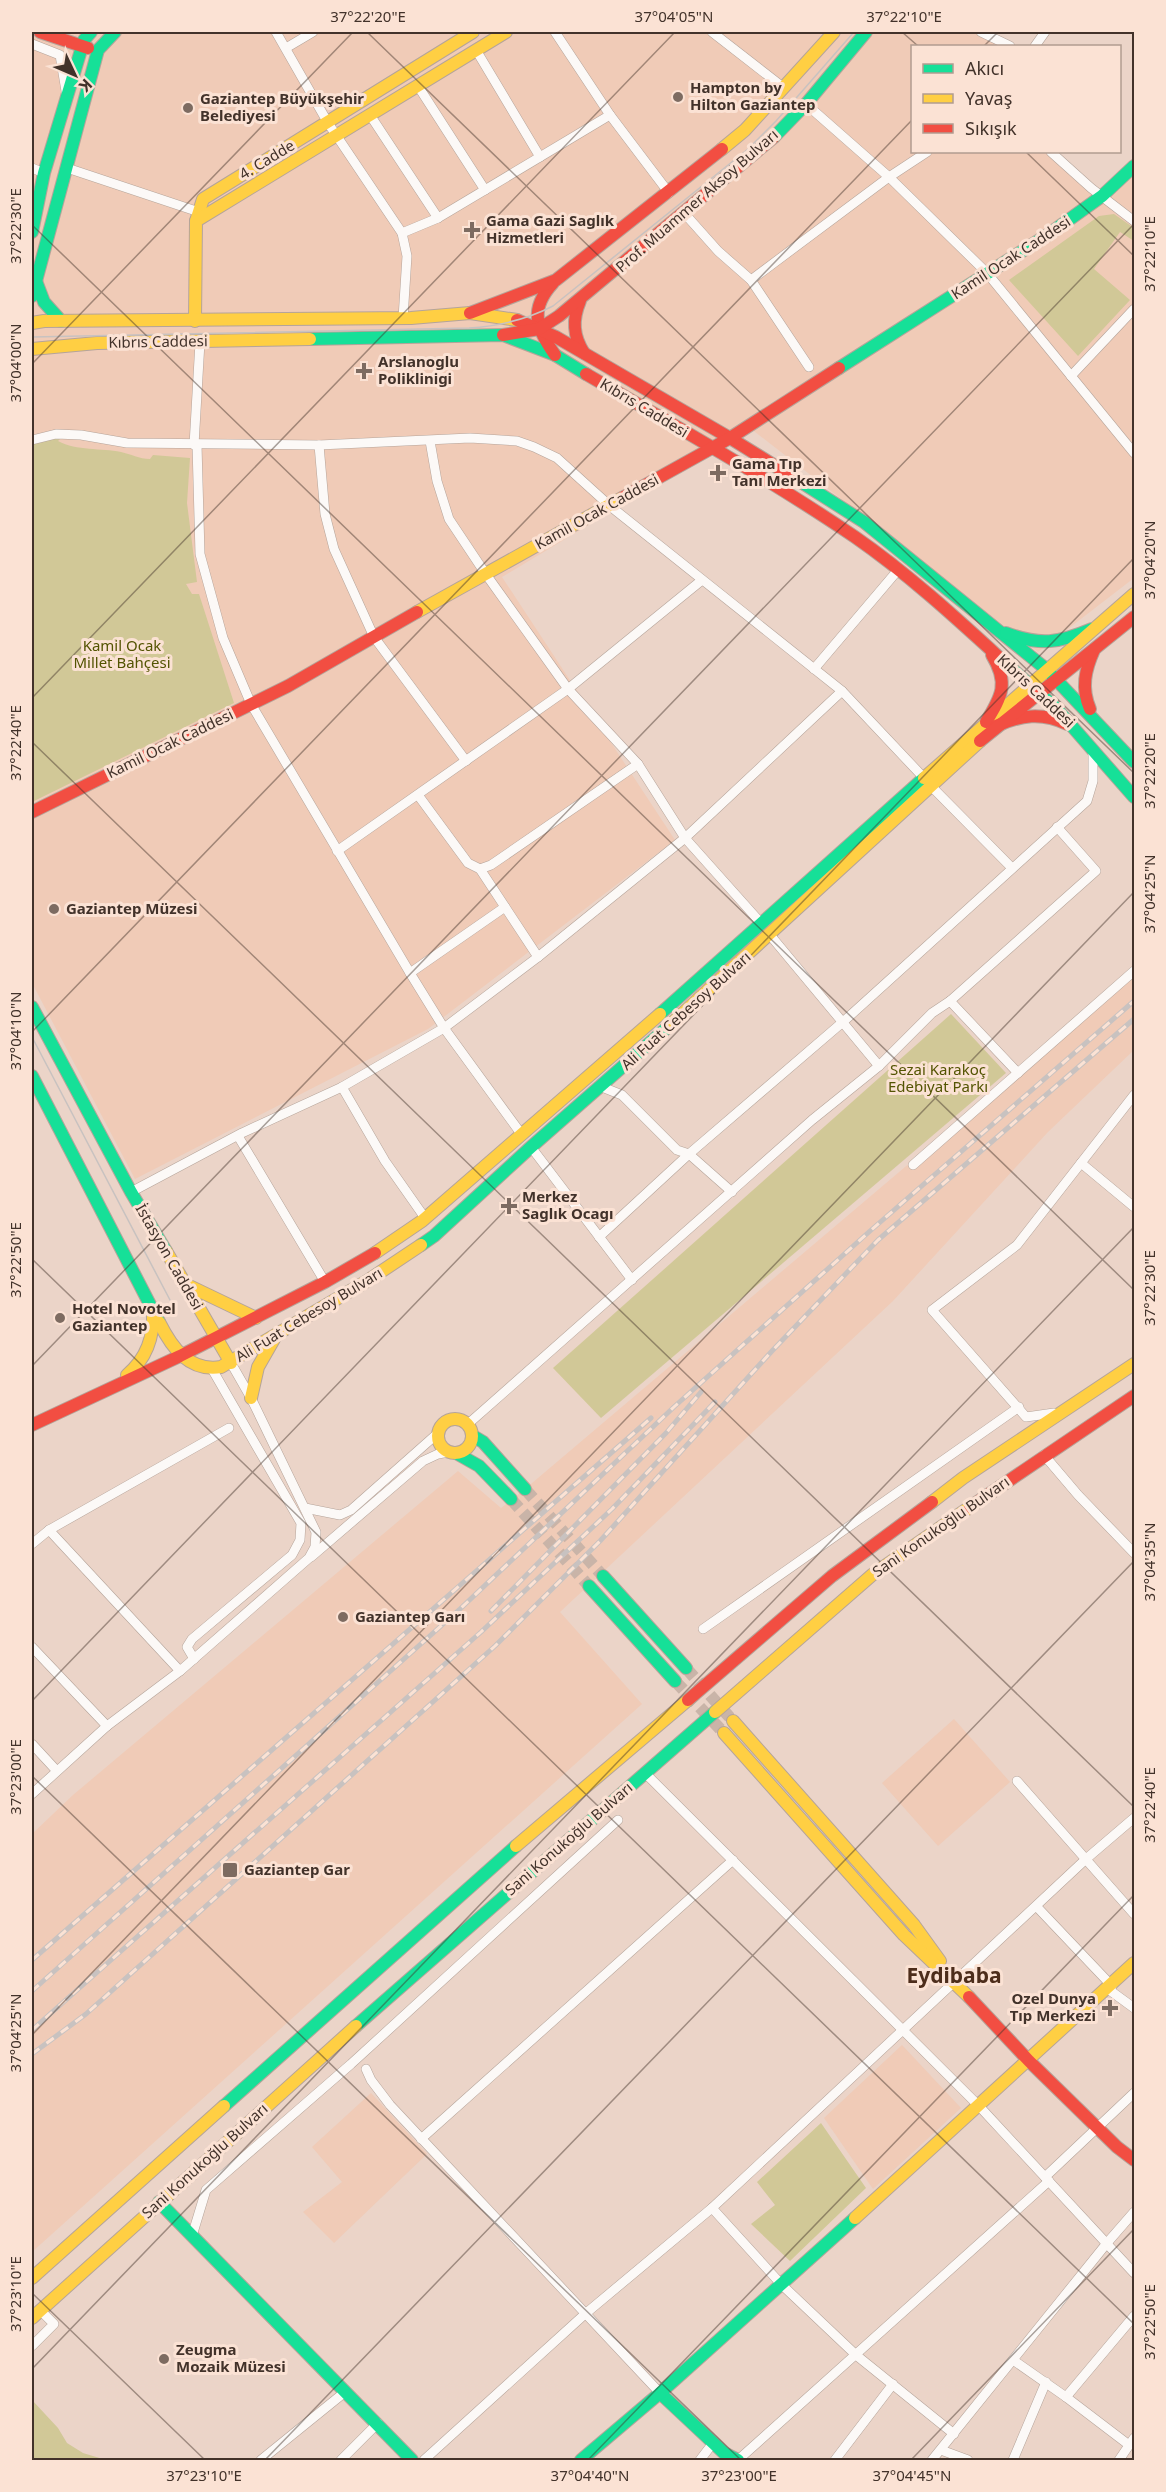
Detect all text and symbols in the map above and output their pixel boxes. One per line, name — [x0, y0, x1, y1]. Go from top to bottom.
text: 37°22'20"E — [330, 6, 406, 26]
text: 37°04'05"N — [635, 6, 713, 26]
text: 37°22'10"E — [866, 6, 942, 26]
north arrow — [45, 45, 105, 105]
legend — [911, 45, 1121, 153]
text: Akıcı — [965, 56, 1004, 80]
text: K — [74, 74, 97, 97]
place label: Hampton by Hilton Gaziantep — [690, 77, 815, 114]
text: Yavaş — [965, 86, 1012, 110]
place label: Gaziantep Büyükşehir Belediyesi — [200, 88, 364, 125]
marker: Hampton by Hilton Gaziantep — [671, 90, 685, 104]
marker: Gaziantep Büyükşehir Belediyesi — [181, 101, 195, 115]
text: Sıkışık — [965, 116, 1017, 140]
street label: Prof. Muammer Aksoy Bulvarı — [611, 124, 782, 276]
street label: 4. Cadde — [235, 135, 298, 184]
text: 37°22'30"E — [5, 188, 25, 264]
place label: Gama Gazi Saglık Hizmetleri — [486, 210, 615, 247]
street label: Kamil Ocak Caddesi — [947, 211, 1074, 303]
text: 37°22'10"E — [1139, 216, 1159, 292]
marker: Gama Gazi Saglık Hizmetleri — [463, 221, 481, 239]
text: 37°04'00"N — [5, 324, 25, 402]
street label: Kıbrıs Caddesi — [108, 330, 208, 352]
place label: Arslanoglu Poliklinigi — [378, 351, 459, 388]
marker: Arslanoglu Poliklinigi — [355, 362, 373, 380]
street label: Kıbrıs Caddesi — [597, 373, 692, 441]
place label: Gama Tıp Tanı Merkezi — [732, 453, 826, 490]
marker: Gama Tıp Tanı Merkezi — [709, 464, 727, 482]
street label: Kamil Ocak Caddesi — [531, 469, 662, 553]
text: 37°04'20"N — [1139, 521, 1159, 599]
park label: Kamil Ocak Millet Bahçesi — [73, 635, 171, 672]
street label: Kıbrıs Caddesi — [994, 649, 1080, 731]
street label: Kamil Ocak Caddesi — [103, 704, 236, 782]
text: 37°22'40"E — [5, 705, 25, 781]
text: 37°22'20"E — [1139, 733, 1159, 809]
text: 37°04'25"N — [1139, 855, 1159, 933]
place label: Gaziantep Müzesi — [66, 898, 198, 918]
marker: Gaziantep Müzesi — [47, 902, 61, 916]
street label: Ali Fuat Cebesoy Bulvarı — [616, 947, 754, 1074]
text: 37°04'10"N — [5, 992, 25, 1070]
park label: Sezai Karakoç Edebiyat Parkı — [888, 1059, 988, 1096]
place label: Merkez Saglık Ocagı — [522, 1186, 613, 1223]
marker: Merkez Saglık Ocagı — [500, 1197, 518, 1215]
street label: İstasyon Caddesi — [131, 1200, 208, 1313]
text: 37°22'50"E — [5, 1222, 25, 1298]
text: 37°22'30"E — [1139, 1250, 1159, 1326]
street label: Ali Fuat Cebesoy Bulvarı — [231, 1262, 386, 1366]
place label: Hotel Novotel Gaziantep — [72, 1298, 176, 1335]
marker: Hotel Novotel Gaziantep — [53, 1311, 67, 1325]
street label: Sani Konukoğlu Bulvarı — [868, 1471, 1013, 1581]
text: 37°04'35"N — [1139, 1523, 1159, 1601]
place label: Gaziantep Garı — [355, 1606, 465, 1626]
marker: Gaziantep Garı — [336, 1610, 350, 1624]
text: 37°23'00"E — [5, 1739, 25, 1815]
text: 37°22'40"E — [1139, 1767, 1159, 1843]
street label: Sani Konukoğlu Bulvarı — [500, 1777, 636, 1899]
place label: Gaziantep Gar — [244, 1859, 350, 1879]
marker: Gaziantep Gar — [221, 1861, 239, 1879]
district label: Eydibaba — [906, 1961, 1002, 1989]
place label: Ozel Dunya Tıp Merkezi — [1010, 1988, 1096, 2025]
text: 37°04'25"N — [5, 1994, 25, 2072]
marker: Ozel Dunya Tıp Merkezi — [1101, 1999, 1119, 2017]
street label: Sani Konukoğlu Bulvarı — [137, 2098, 272, 2222]
text: 37°23'10"E — [5, 2256, 25, 2332]
text: 37°22'50"E — [1139, 2284, 1159, 2360]
place label: Zeugma Mozaik Müzesi — [176, 2339, 286, 2376]
marker: Zeugma Mozaik Müzesi — [157, 2352, 171, 2366]
text: 37°23'10"E — [166, 2465, 242, 2485]
text: 37°04'40"N — [551, 2465, 629, 2485]
text: 37°23'00"E — [701, 2465, 777, 2485]
text: 37°04'45"N — [873, 2465, 951, 2485]

